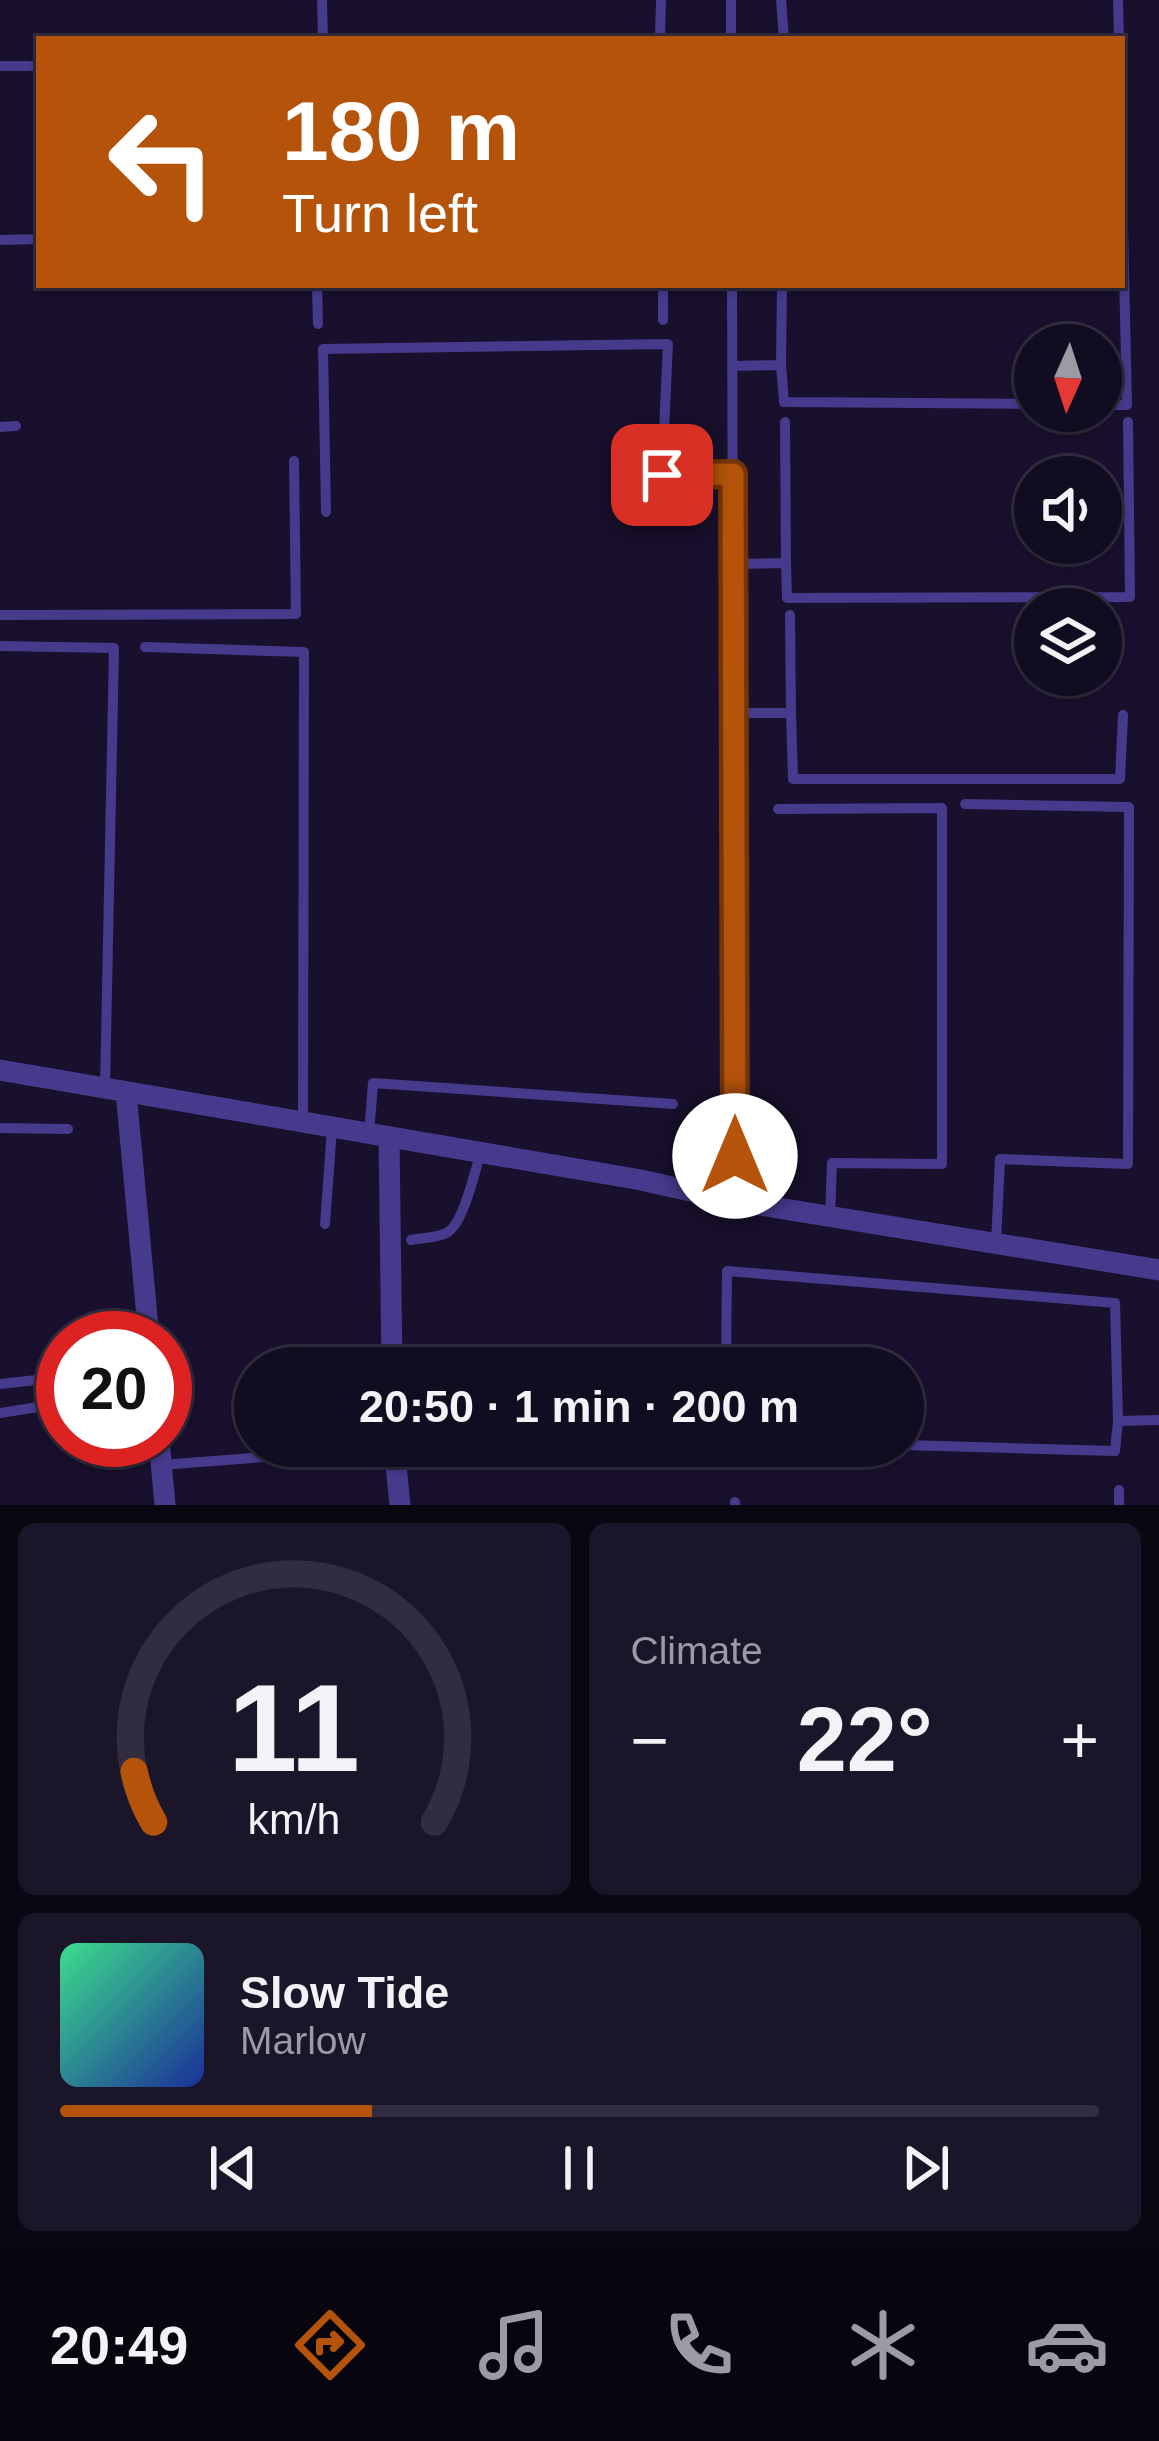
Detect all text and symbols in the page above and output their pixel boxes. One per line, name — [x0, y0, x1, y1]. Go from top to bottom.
icon: left — [84, 84, 240, 240]
text: 180 m — [282, 84, 520, 178]
text: Turn left — [282, 183, 478, 243]
north arrow — [1014, 324, 1122, 432]
map controls — [1014, 324, 1122, 696]
pin — [611, 424, 713, 526]
icon: arrive — [629, 442, 695, 508]
button: sound — [1014, 456, 1122, 564]
button: layers — [1014, 588, 1122, 696]
position arrow — [672, 1093, 798, 1219]
speed limit sign: 20 — [36, 1311, 192, 1467]
text: 20:50 · 1 min · 200 m — [359, 1381, 799, 1432]
text: Climate — [631, 1629, 763, 1672]
text: 11 — [228, 1658, 360, 1797]
text: 22° — [797, 1690, 933, 1790]
text: − — [631, 1703, 669, 1777]
text: + — [1060, 1703, 1099, 1777]
text: km/h — [248, 1795, 341, 1843]
text: Slow Tide — [240, 1967, 449, 2018]
text: Marlow — [240, 2019, 366, 2062]
icon: previous — [200, 2135, 266, 2201]
icon: pause — [546, 2135, 612, 2201]
icon: next — [893, 2135, 959, 2201]
icon: directions — [288, 2303, 372, 2387]
icon: music — [472, 2303, 556, 2387]
icon: phone — [657, 2303, 741, 2387]
icon: climate — [841, 2303, 925, 2387]
icon: car — [1025, 2303, 1109, 2387]
text: 20:49 — [50, 2315, 188, 2375]

